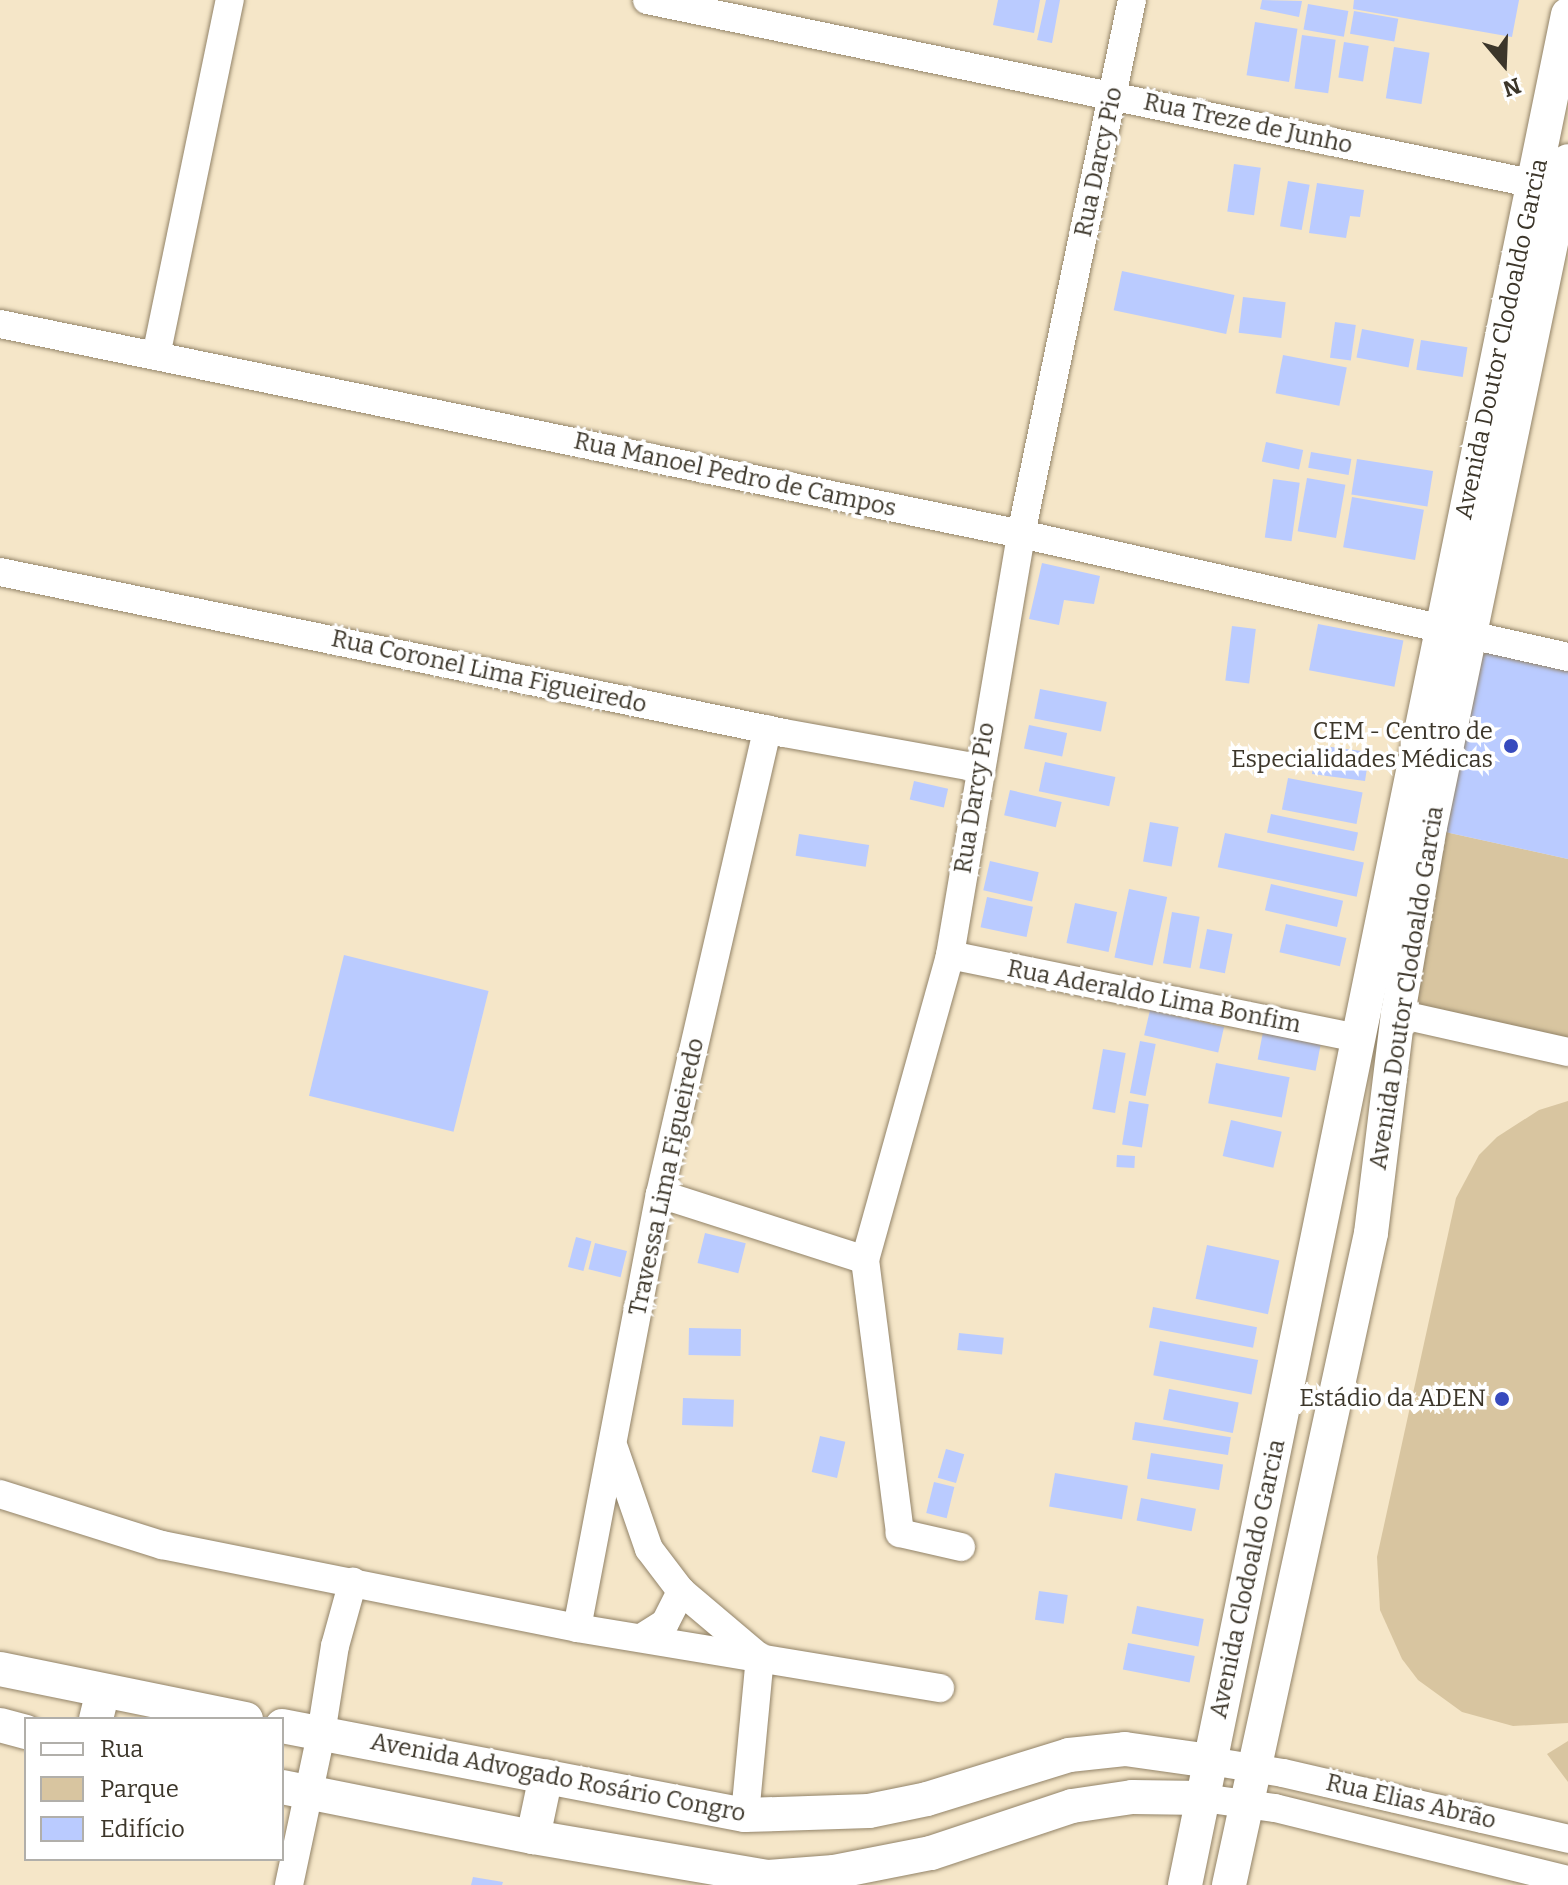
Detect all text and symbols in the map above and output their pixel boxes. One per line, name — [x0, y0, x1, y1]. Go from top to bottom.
north arrow — [1464, 24, 1544, 104]
text: N — [1500, 72, 1524, 103]
street label: Rua Darcy Pio — [1069, 84, 1129, 240]
street label: Rua Treze de Junho — [1141, 88, 1355, 160]
street label: Avenida Doutor Clodoaldo Garcia — [1450, 156, 1554, 522]
street label: Rua Manoel Pedro de Campos — [571, 427, 899, 523]
street label: Rua Coronel Lima Figueiredo — [329, 624, 649, 720]
place label: CEM - Centro de Especialidades Médicas — [1231, 718, 1493, 774]
street label: Rua Darcy Pio — [949, 720, 1001, 876]
marker: CEM - Centro de Especialidades Médicas — [1500, 735, 1522, 757]
street label: Avenida Doutor Clodoaldo Garcia — [1364, 804, 1450, 1172]
street label: Rua Aderaldo Lima Bonfim — [1005, 954, 1303, 1040]
street label: Travessa Lima Figueiredo — [624, 1036, 710, 1318]
place label: Estádio da ADEN — [1299, 1385, 1486, 1413]
marker: Estádio da ADEN — [1493, 1390, 1511, 1408]
street label: Avenida Clodoaldo Garcia — [1204, 1437, 1292, 1721]
legend — [24, 1717, 284, 1861]
street label: Avenida Advogado Rosário Congro — [368, 1727, 748, 1829]
text: Rua — [100, 1735, 143, 1763]
street label: Rua Elias Abrão — [1323, 1768, 1499, 1836]
text: Parque — [100, 1775, 179, 1803]
text: Edifício — [100, 1815, 185, 1843]

